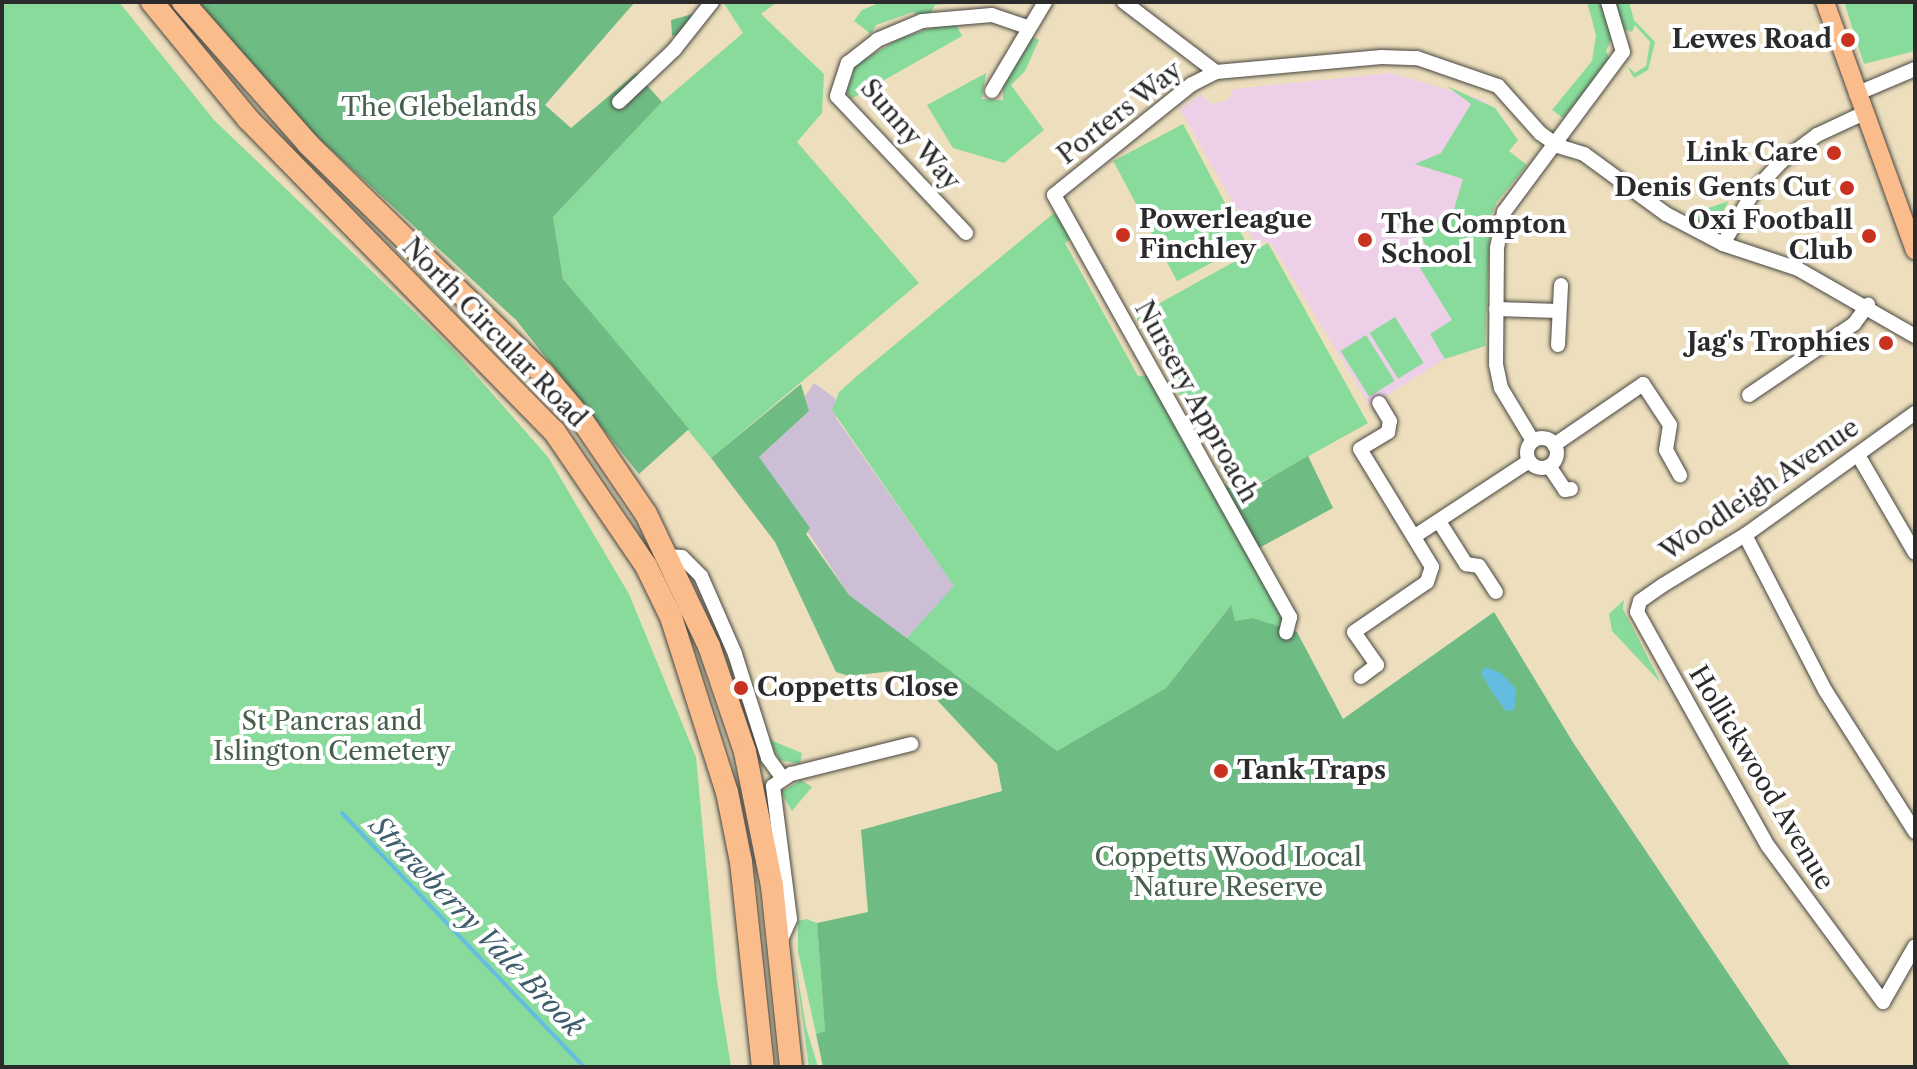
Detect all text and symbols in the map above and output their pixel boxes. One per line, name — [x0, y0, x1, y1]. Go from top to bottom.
place label: Lewes Road — [1672, 24, 1832, 56]
marker: Lewes Road — [1839, 31, 1857, 49]
street label: Porters Way — [1051, 55, 1189, 171]
street label: Sunny Way — [853, 72, 967, 198]
park label: The Glebelands — [341, 92, 537, 124]
place label: Link Care — [1685, 137, 1818, 169]
marker: Link Care — [1825, 144, 1843, 162]
place label: Denis Gents Cut — [1614, 172, 1831, 204]
marker: Denis Gents Cut — [1838, 179, 1856, 197]
place label: Powerleague Finchley — [1139, 204, 1312, 266]
place label: Oxi Football Club — [1688, 205, 1853, 266]
place label: The Compton School — [1381, 209, 1566, 270]
marker: Powerleague Finchley — [1114, 226, 1132, 244]
marker: Oxi Football Club — [1860, 227, 1878, 245]
marker: The Compton School — [1356, 231, 1374, 249]
street label: North Circular Road — [395, 232, 593, 434]
street label: Nursery Approach — [1127, 295, 1265, 509]
place label: Jag's Trophies — [1686, 327, 1870, 359]
marker: Jag's Trophies — [1877, 334, 1895, 352]
street label: Woodleigh Avenue — [1654, 412, 1866, 568]
street label: Hollickwood Avenue — [1681, 660, 1841, 896]
place label: Coppetts Close — [757, 672, 958, 704]
marker: Coppetts Close — [732, 679, 750, 697]
park label: St Pancras and Islington Cemetery — [213, 706, 451, 768]
place label: Tank Traps — [1237, 755, 1387, 787]
marker: Tank Traps — [1212, 762, 1230, 780]
water label: Strawberry Vale Brook — [363, 809, 591, 1043]
park label: Coppetts Wood Local Nature Reserve — [1094, 842, 1362, 904]

